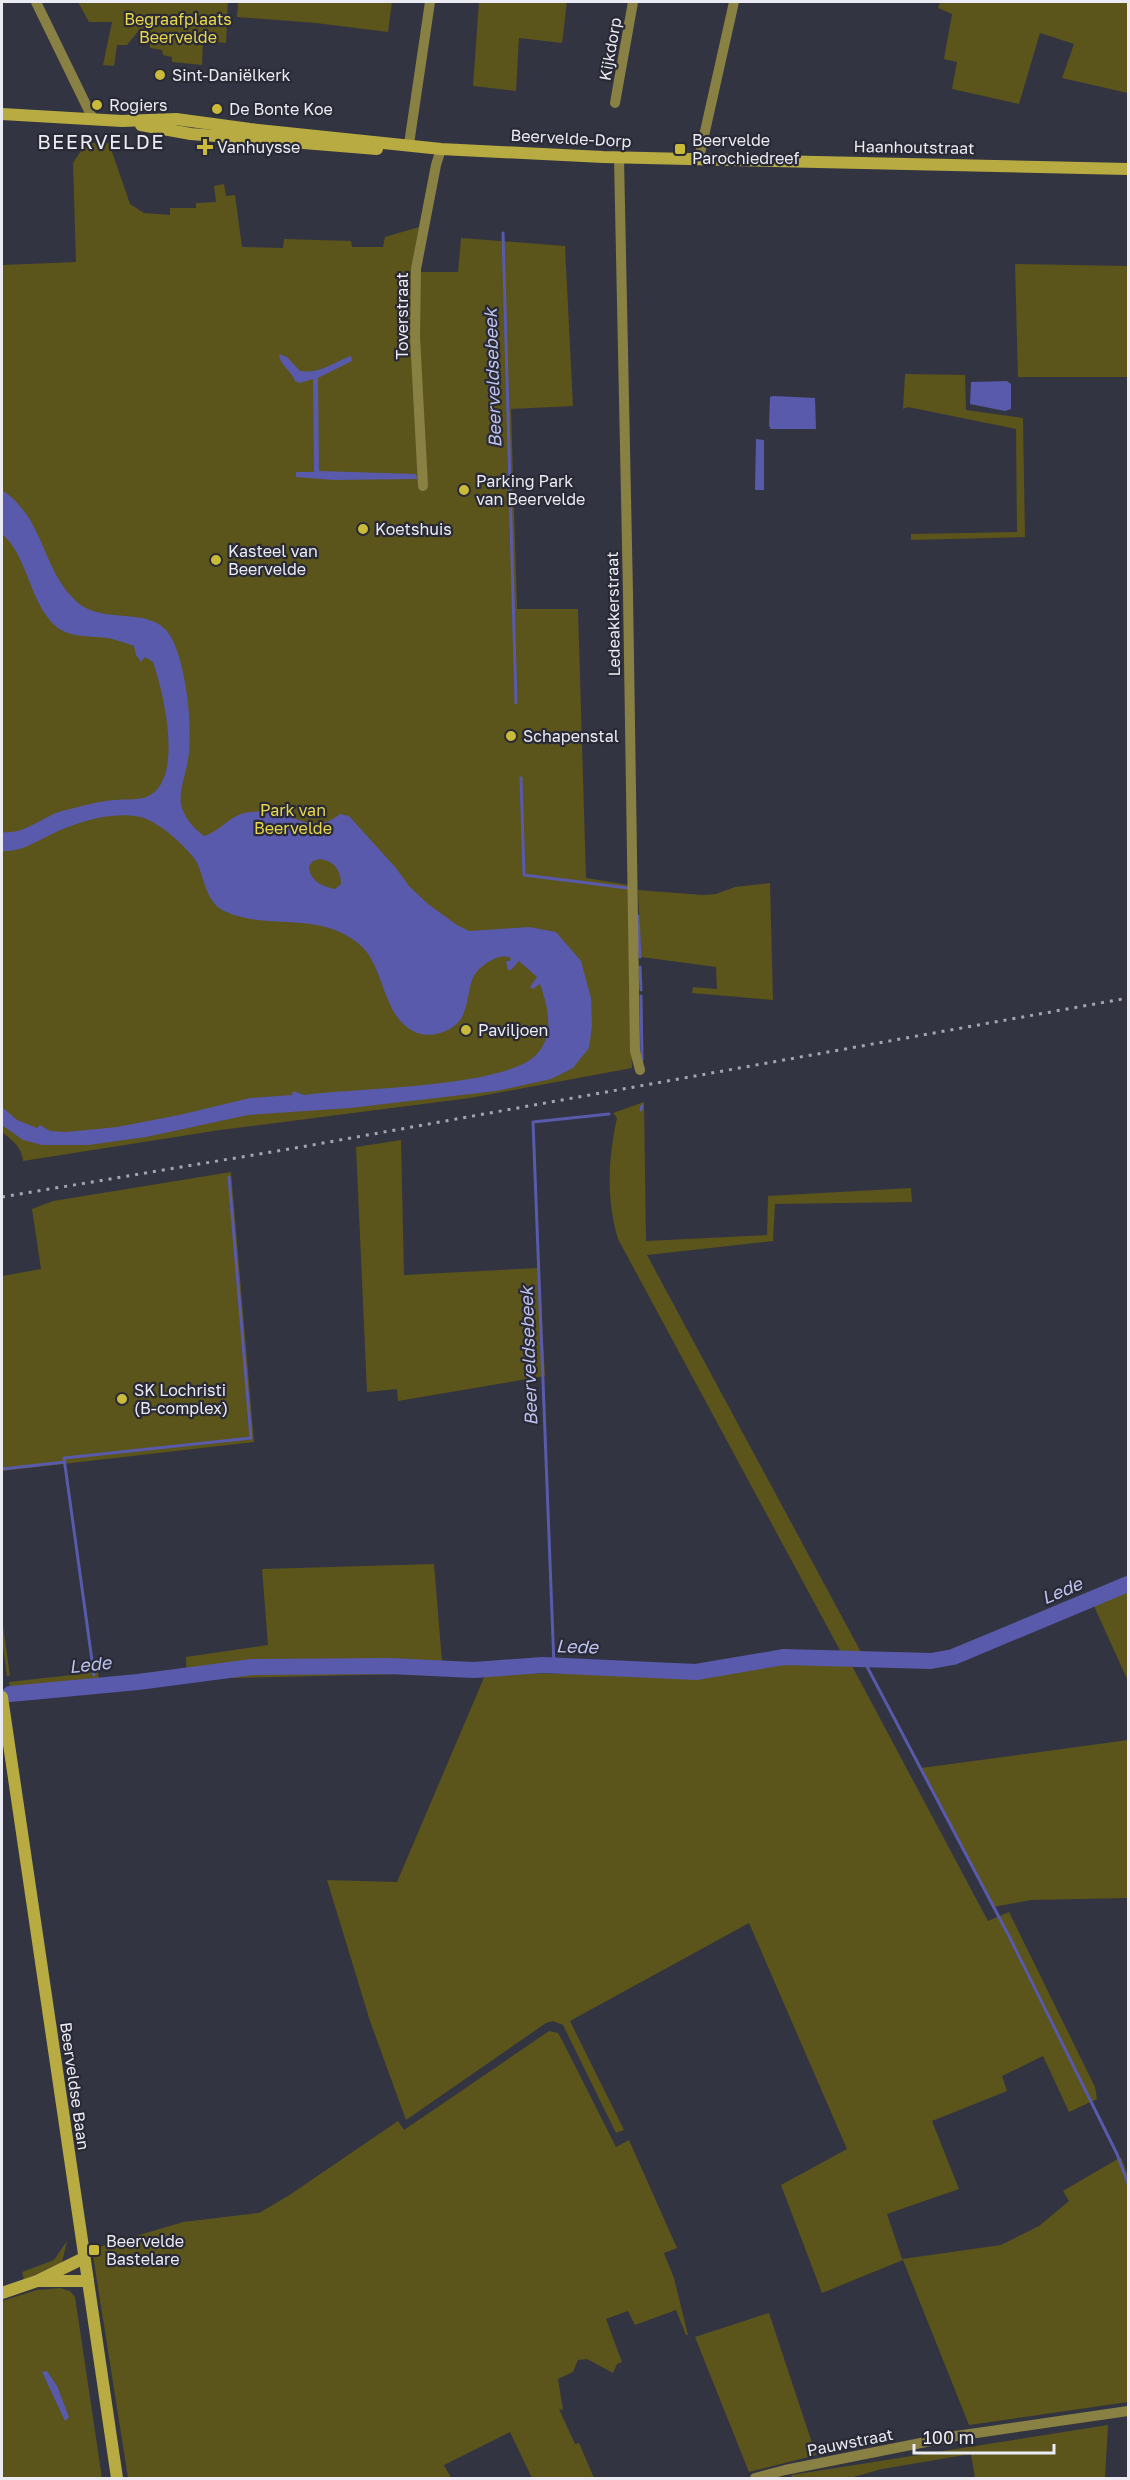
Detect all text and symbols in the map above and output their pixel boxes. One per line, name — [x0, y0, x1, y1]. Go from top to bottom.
park label: Begraafplaats Beervelde — [124, 9, 232, 47]
street label: Kijkdorp — [595, 16, 625, 82]
place label: Sint-Daniëlkerk — [172, 65, 290, 85]
marker: Sint-Daniëlkerk — [153, 68, 167, 82]
place label: Rogiers — [109, 95, 167, 115]
marker: Rogiers — [90, 98, 104, 112]
place label: De Bonte Koe — [229, 99, 333, 119]
marker: De Bonte Koe — [210, 102, 224, 116]
street label: Beervelde-Dorp — [510, 125, 632, 151]
district label: BEERVELDE — [37, 129, 165, 153]
place label: Beervelde Parochiedreef — [692, 130, 799, 168]
street label: Haanhoutstraat — [853, 136, 975, 158]
place label: Vanhuysse — [217, 137, 300, 157]
marker: Vanhuysse — [198, 140, 212, 154]
marker: Beervelde Parochiedreef — [673, 142, 687, 156]
street label: Toverstraat — [392, 272, 412, 360]
water label: Beerveldsebeek — [479, 306, 505, 448]
place label: Parking Park van Beervelde — [476, 471, 585, 509]
marker: Parking Park van Beervelde — [457, 483, 471, 497]
place label: Koetshuis — [375, 519, 452, 539]
marker: Koetshuis — [356, 522, 370, 536]
place label: Kasteel van Beervelde — [228, 541, 318, 579]
street label: Ledeakkerstraat — [602, 551, 624, 677]
marker: Kasteel van Beervelde — [209, 553, 223, 567]
place label: Schapenstal — [523, 726, 619, 746]
marker: Schapenstal — [504, 729, 518, 743]
park label: Park van Beervelde — [254, 800, 332, 838]
place label: Paviljoen — [478, 1020, 548, 1040]
marker: Paviljoen — [459, 1023, 473, 1037]
water label: Beerveldsebeek — [515, 1284, 541, 1426]
place label: SK Lochristi (B-complex) — [134, 1380, 228, 1418]
marker: SK Lochristi (B-complex) — [115, 1392, 129, 1406]
water label: Lede — [1038, 1571, 1087, 1608]
water label: Lede — [556, 1634, 600, 1658]
water label: Lede — [68, 1651, 113, 1677]
street label: Beerveldse Baan — [56, 2021, 94, 2151]
place label: Beervelde Bastelare — [106, 2231, 184, 2269]
marker: Beervelde Bastelare — [87, 2243, 101, 2257]
scale bar — [914, 2417, 1054, 2455]
street label: Pauwstraat — [805, 2424, 895, 2460]
text: 100 m — [923, 2426, 974, 2448]

